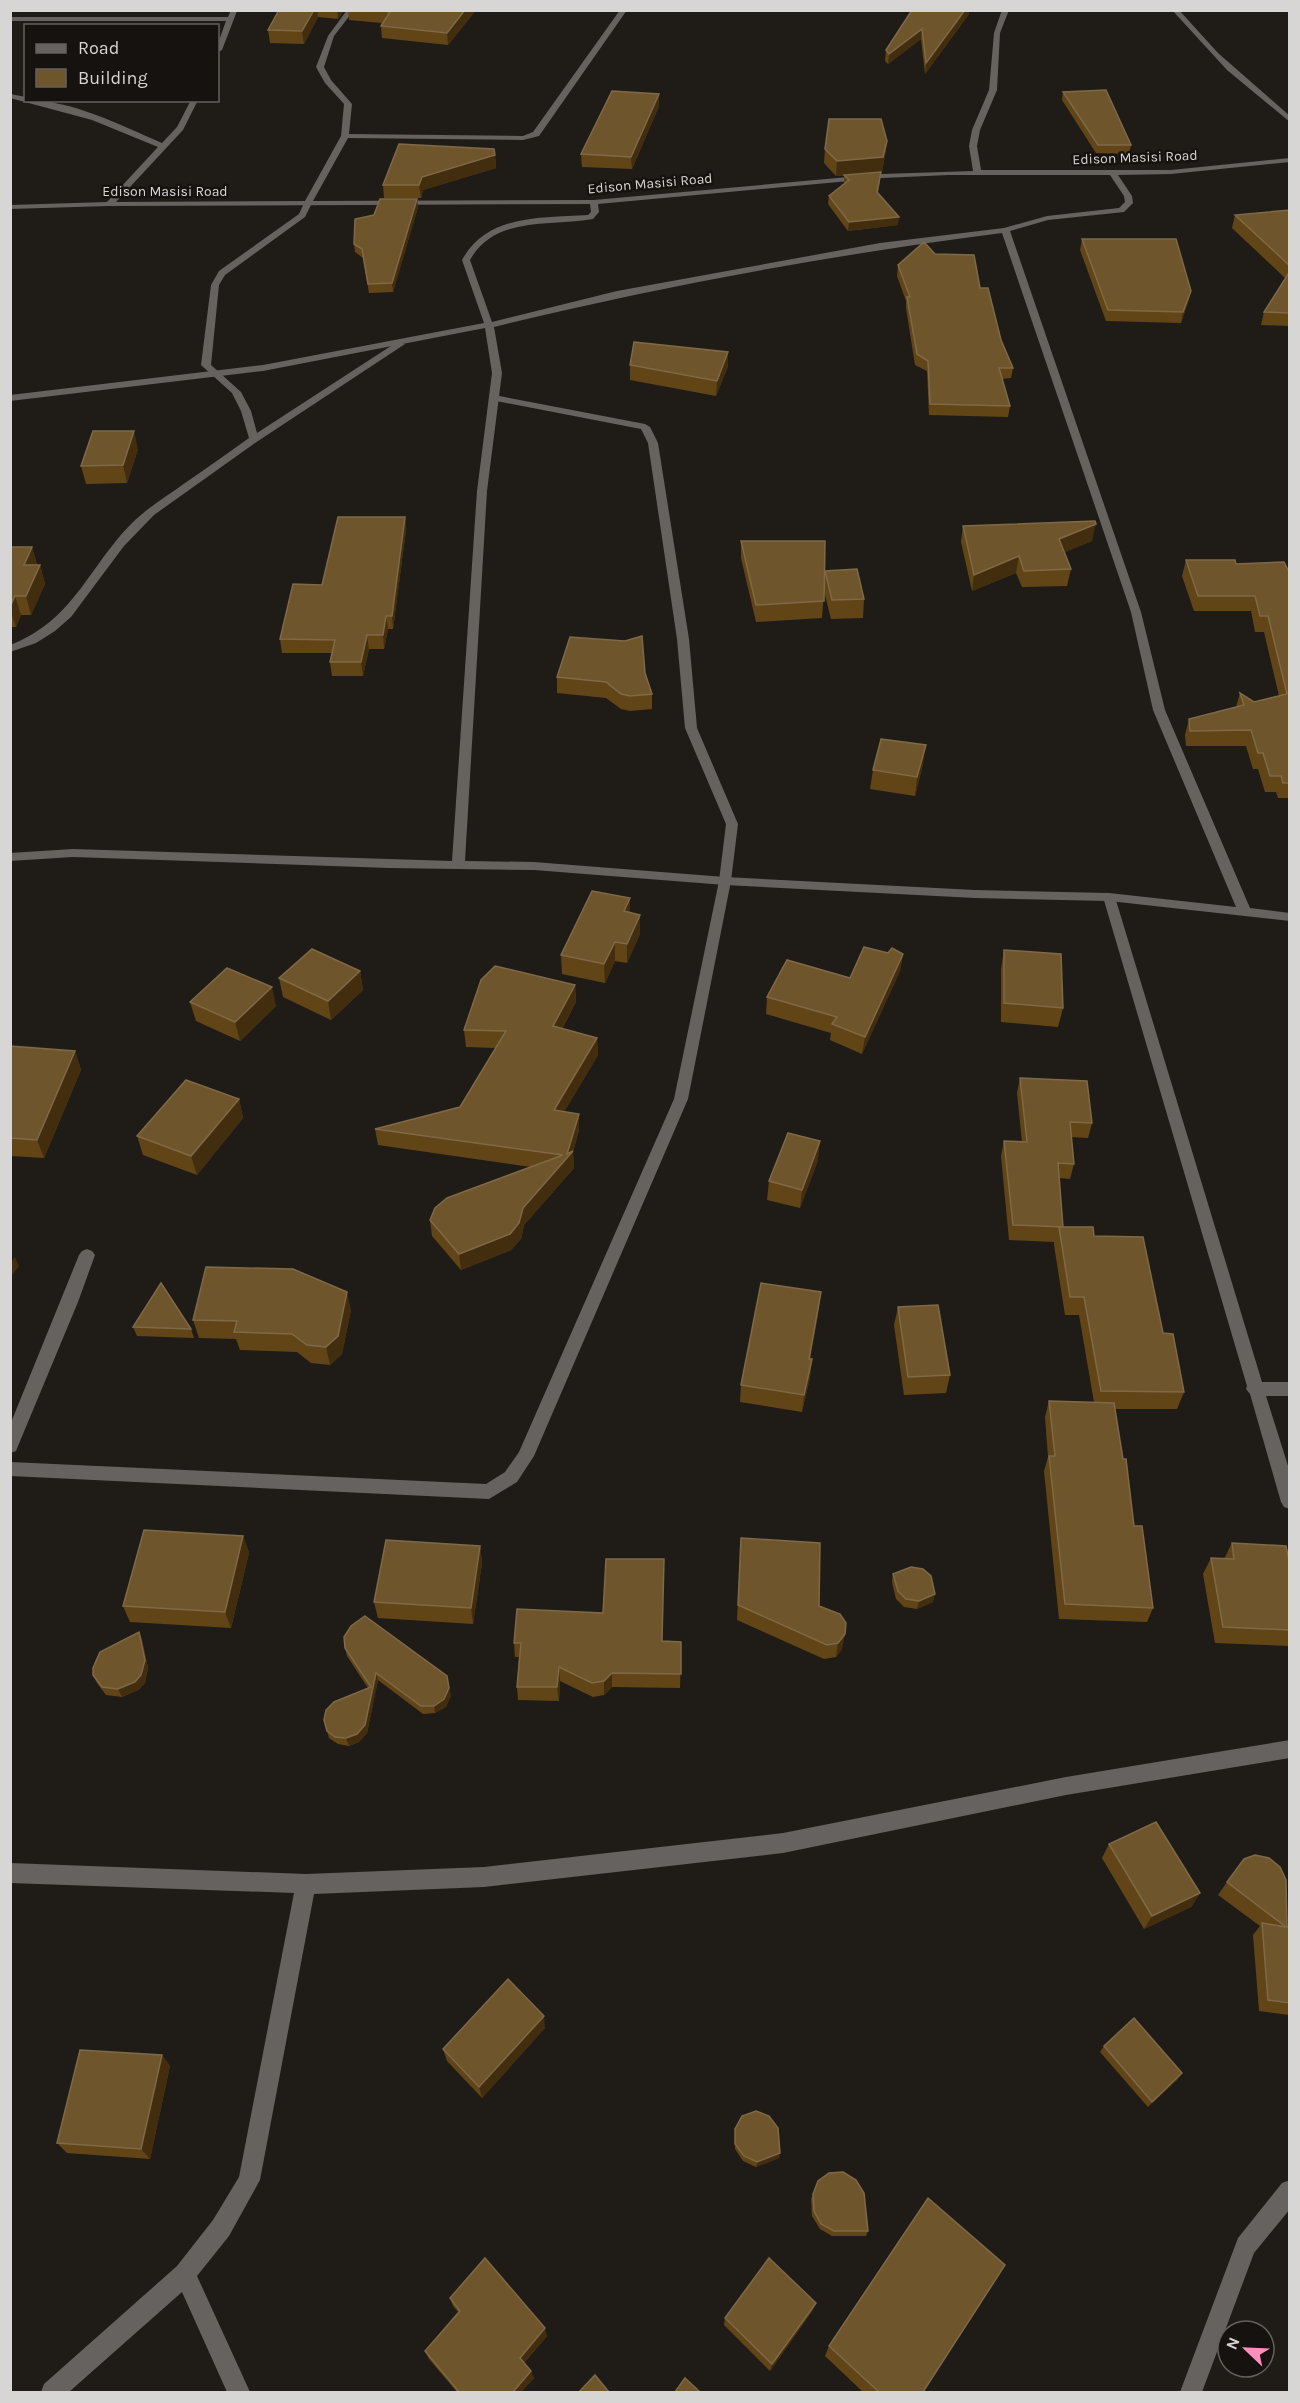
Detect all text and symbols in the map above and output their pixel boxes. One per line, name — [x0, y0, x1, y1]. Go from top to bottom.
legend — [24, 24, 219, 102]
text: Road — [78, 37, 119, 59]
text: Building — [78, 67, 148, 89]
street label: Edison Masisi Road — [1072, 147, 1198, 168]
street label: Edison Masisi Road — [587, 170, 713, 197]
street label: Edison Masisi Road — [102, 183, 228, 200]
north arrow — [1216, 2319, 1276, 2379]
text: N — [1222, 2334, 1244, 2352]

